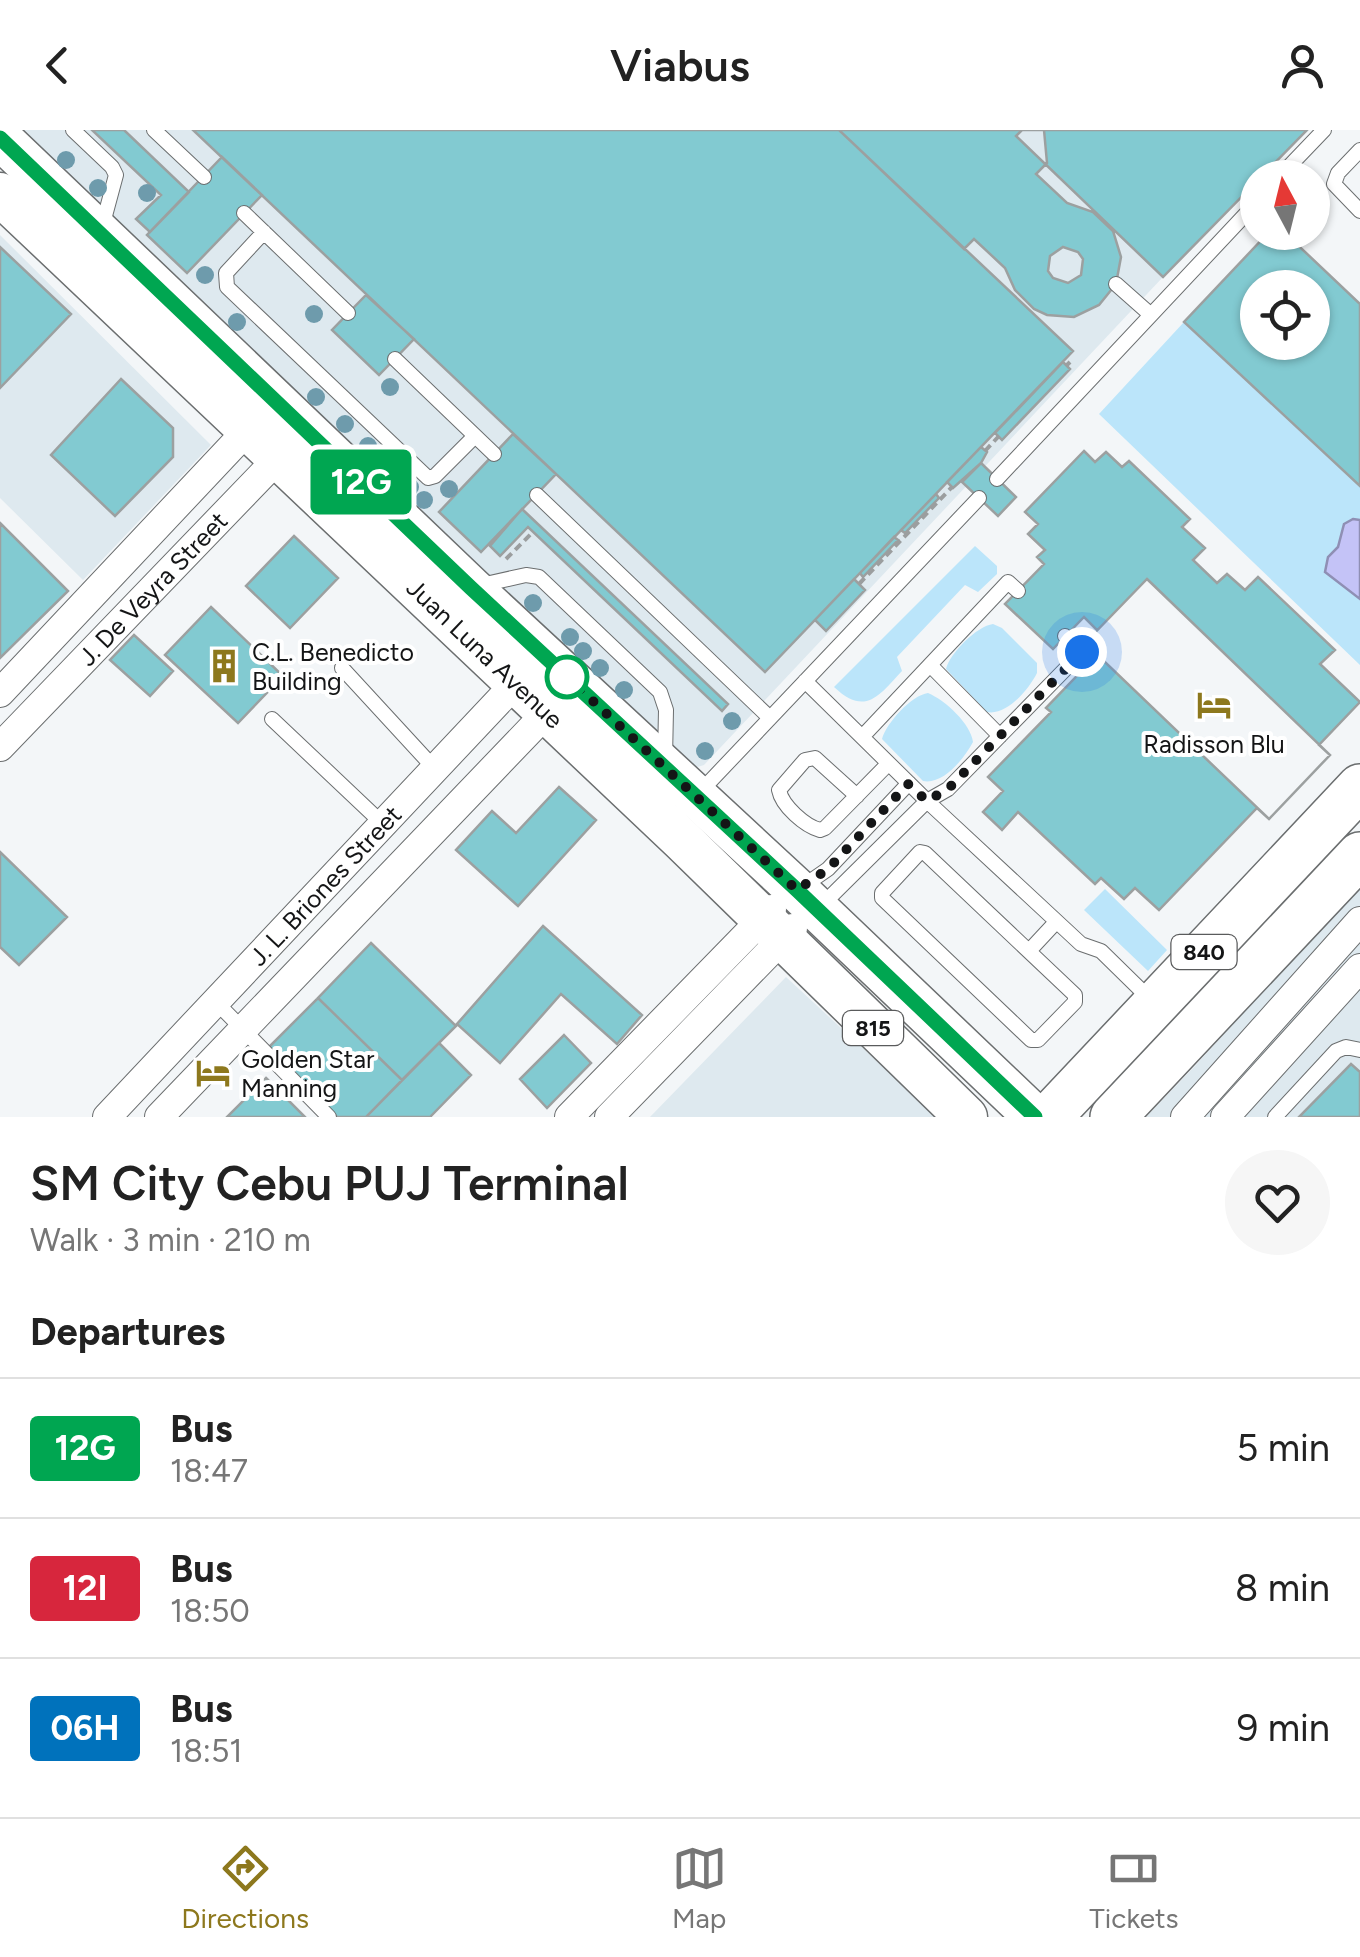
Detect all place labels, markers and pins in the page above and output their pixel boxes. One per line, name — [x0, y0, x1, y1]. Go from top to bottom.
place label: C.L. Benedicto Building — [252, 637, 414, 696]
building icon: C.L. Benedicto Building — [205, 647, 243, 685]
unlabelled marker — [546, 656, 588, 698]
hotel icon: Radisson Blu — [1195, 686, 1233, 724]
place label: Radisson Blu — [1143, 729, 1285, 759]
place label: Golden Star Manning — [241, 1044, 375, 1103]
hotel icon: Golden Star Manning — [194, 1054, 232, 1092]

